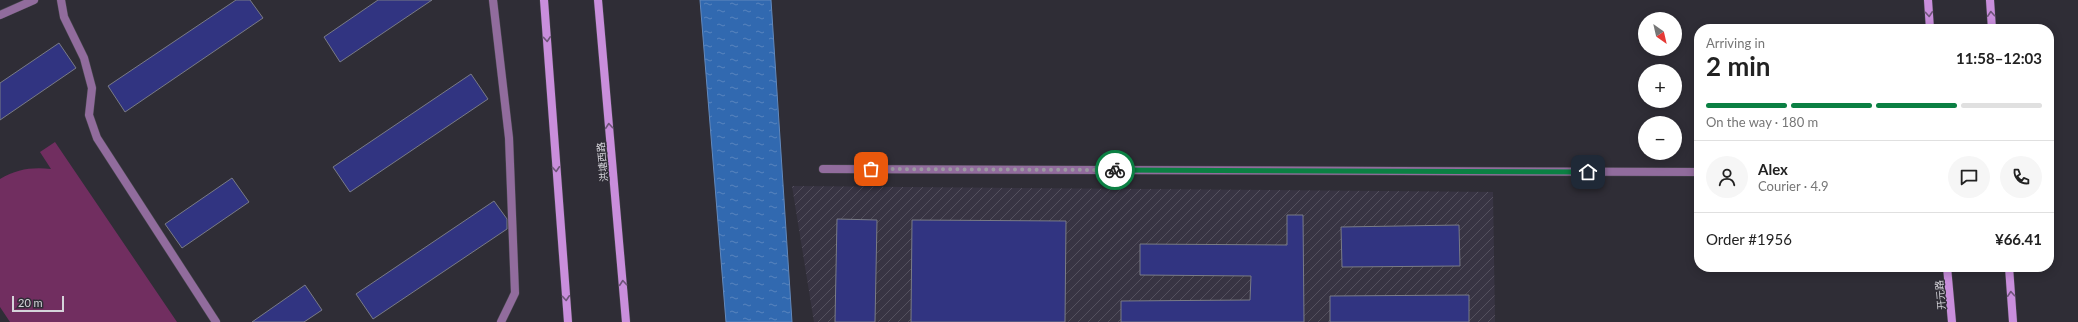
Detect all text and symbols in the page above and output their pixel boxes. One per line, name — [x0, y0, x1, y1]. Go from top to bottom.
one-way arrow — [1987, 11, 1996, 18]
north arrow — [1638, 12, 1682, 56]
map controls — [1638, 12, 1682, 160]
one-way arrow — [1925, 12, 1933, 18]
text: Arriving in — [1706, 35, 1765, 51]
one-way arrow — [542, 36, 551, 42]
text: 11:58–12:03 — [1956, 49, 2042, 67]
text: 2 min — [1706, 50, 1770, 82]
button: + — [1638, 64, 1682, 108]
text: On the way · 180 m — [1706, 114, 1818, 130]
button: − — [1638, 116, 1682, 160]
one-way arrow — [605, 123, 614, 129]
street label: 洪塘西路 — [594, 142, 610, 182]
courier — [1095, 150, 1135, 190]
pin — [854, 152, 888, 186]
pin — [1571, 155, 1605, 189]
button: person — [1706, 156, 1748, 198]
button: chat — [1948, 156, 1990, 198]
button: phone — [2000, 156, 2042, 198]
icon: bag — [860, 158, 882, 180]
icon: bike — [1104, 159, 1126, 181]
text: Alex — [1758, 160, 1788, 178]
icon: home — [1577, 161, 1599, 183]
one-way arrow — [552, 166, 561, 172]
text: Courier · 4.9 — [1758, 178, 1829, 194]
text: Order #1956 — [1706, 230, 1792, 248]
text: ¥66.41 — [1995, 230, 2042, 248]
one-way arrow — [619, 280, 628, 286]
street label: 开元路 — [1933, 280, 1947, 310]
one-way arrow — [2007, 291, 2016, 298]
scale bar — [12, 294, 64, 313]
one-way arrow — [562, 295, 571, 301]
text: 20 m — [18, 296, 43, 309]

